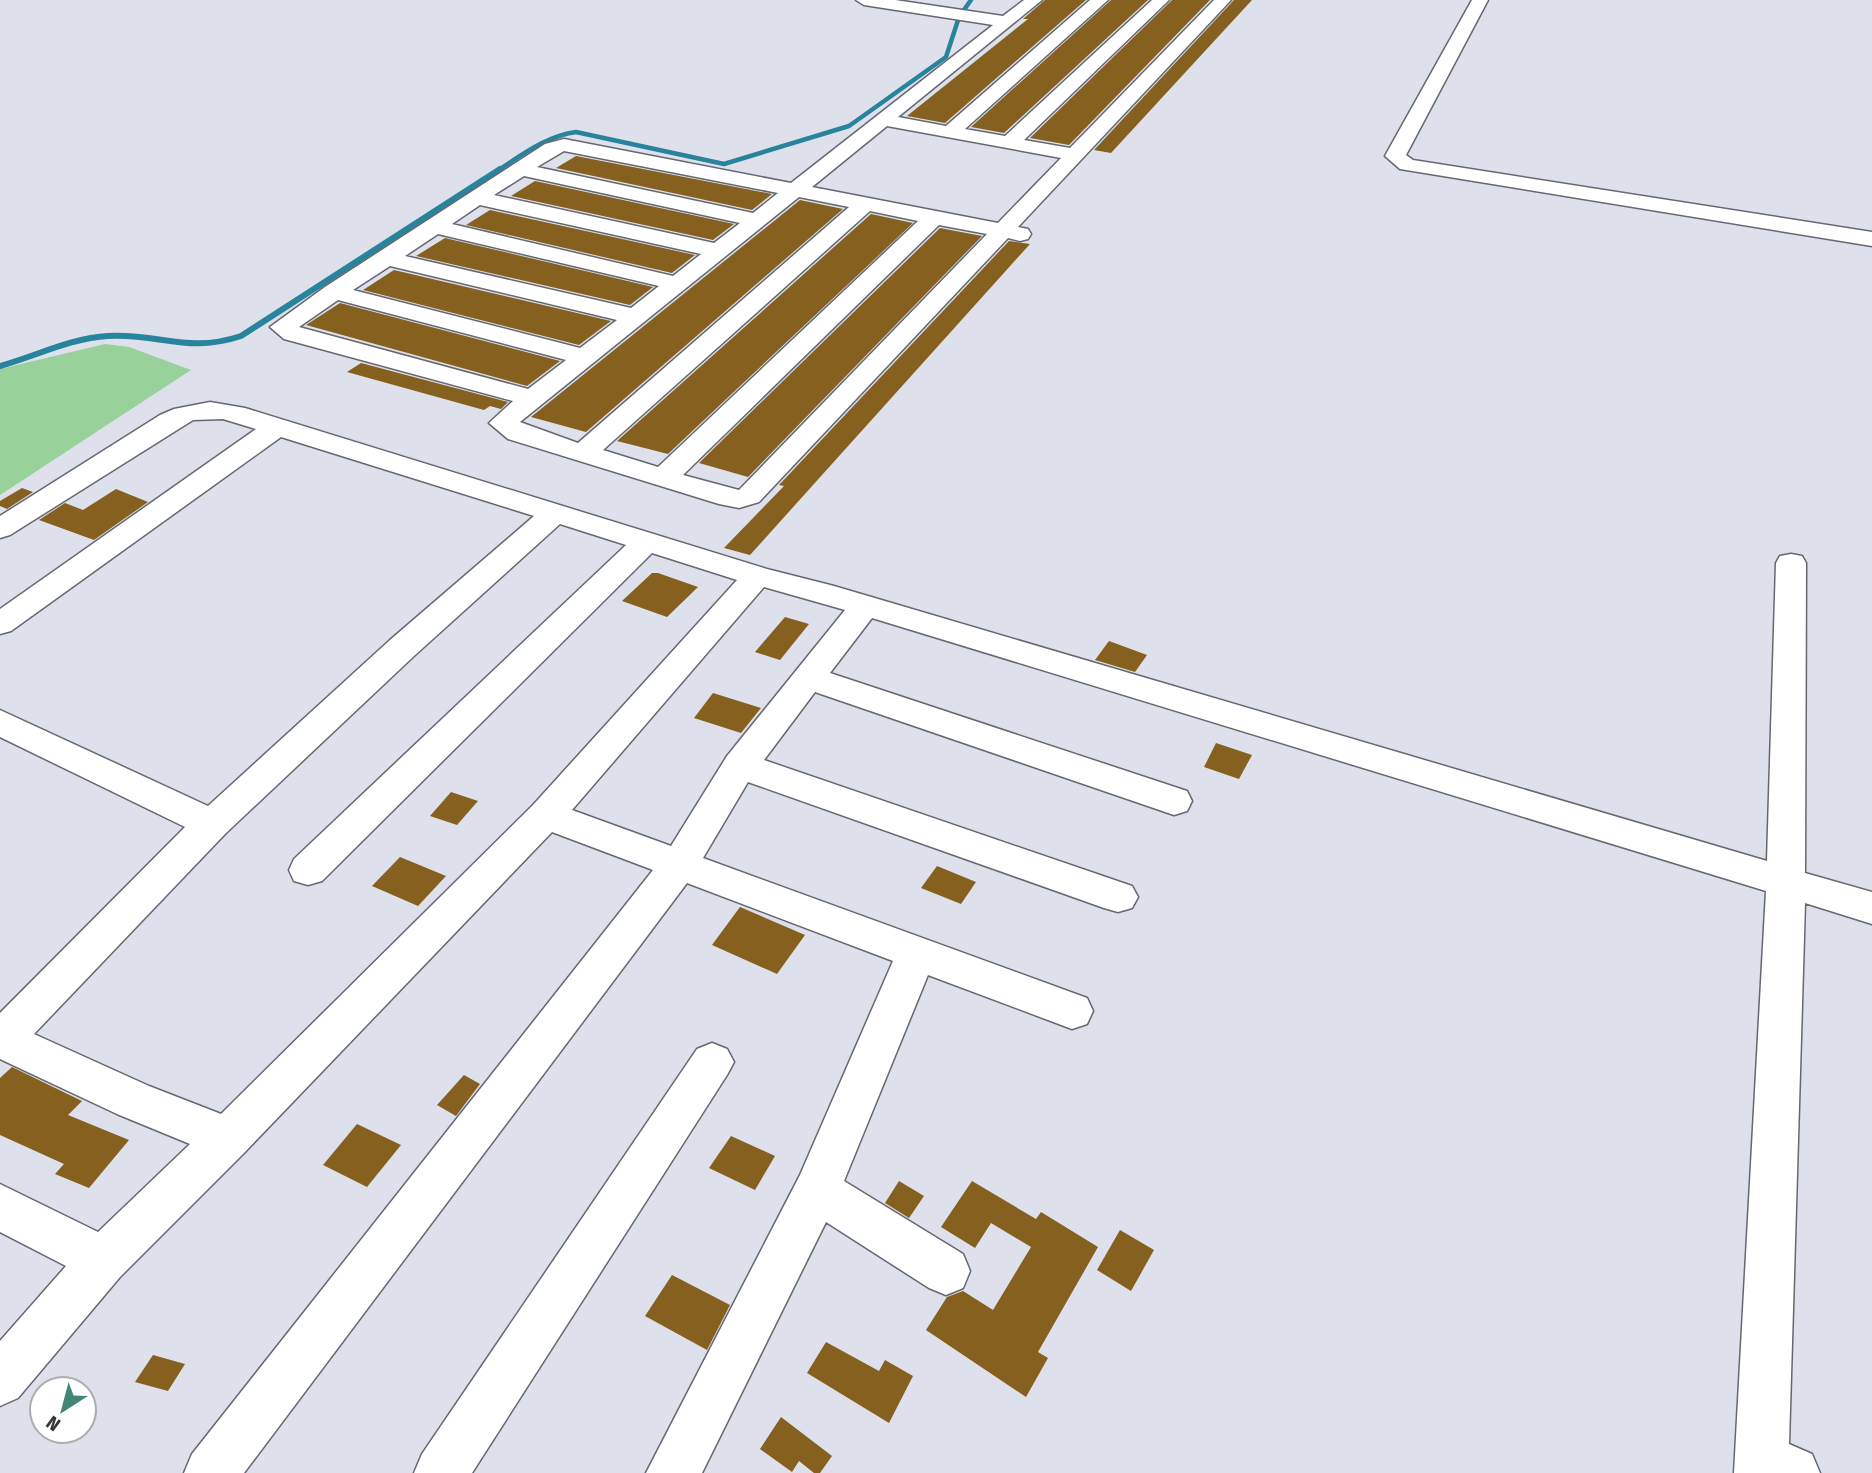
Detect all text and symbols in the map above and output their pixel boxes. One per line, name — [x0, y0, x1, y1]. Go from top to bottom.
north arrow — [28, 1375, 98, 1445]
text: N — [42, 1411, 65, 1436]

